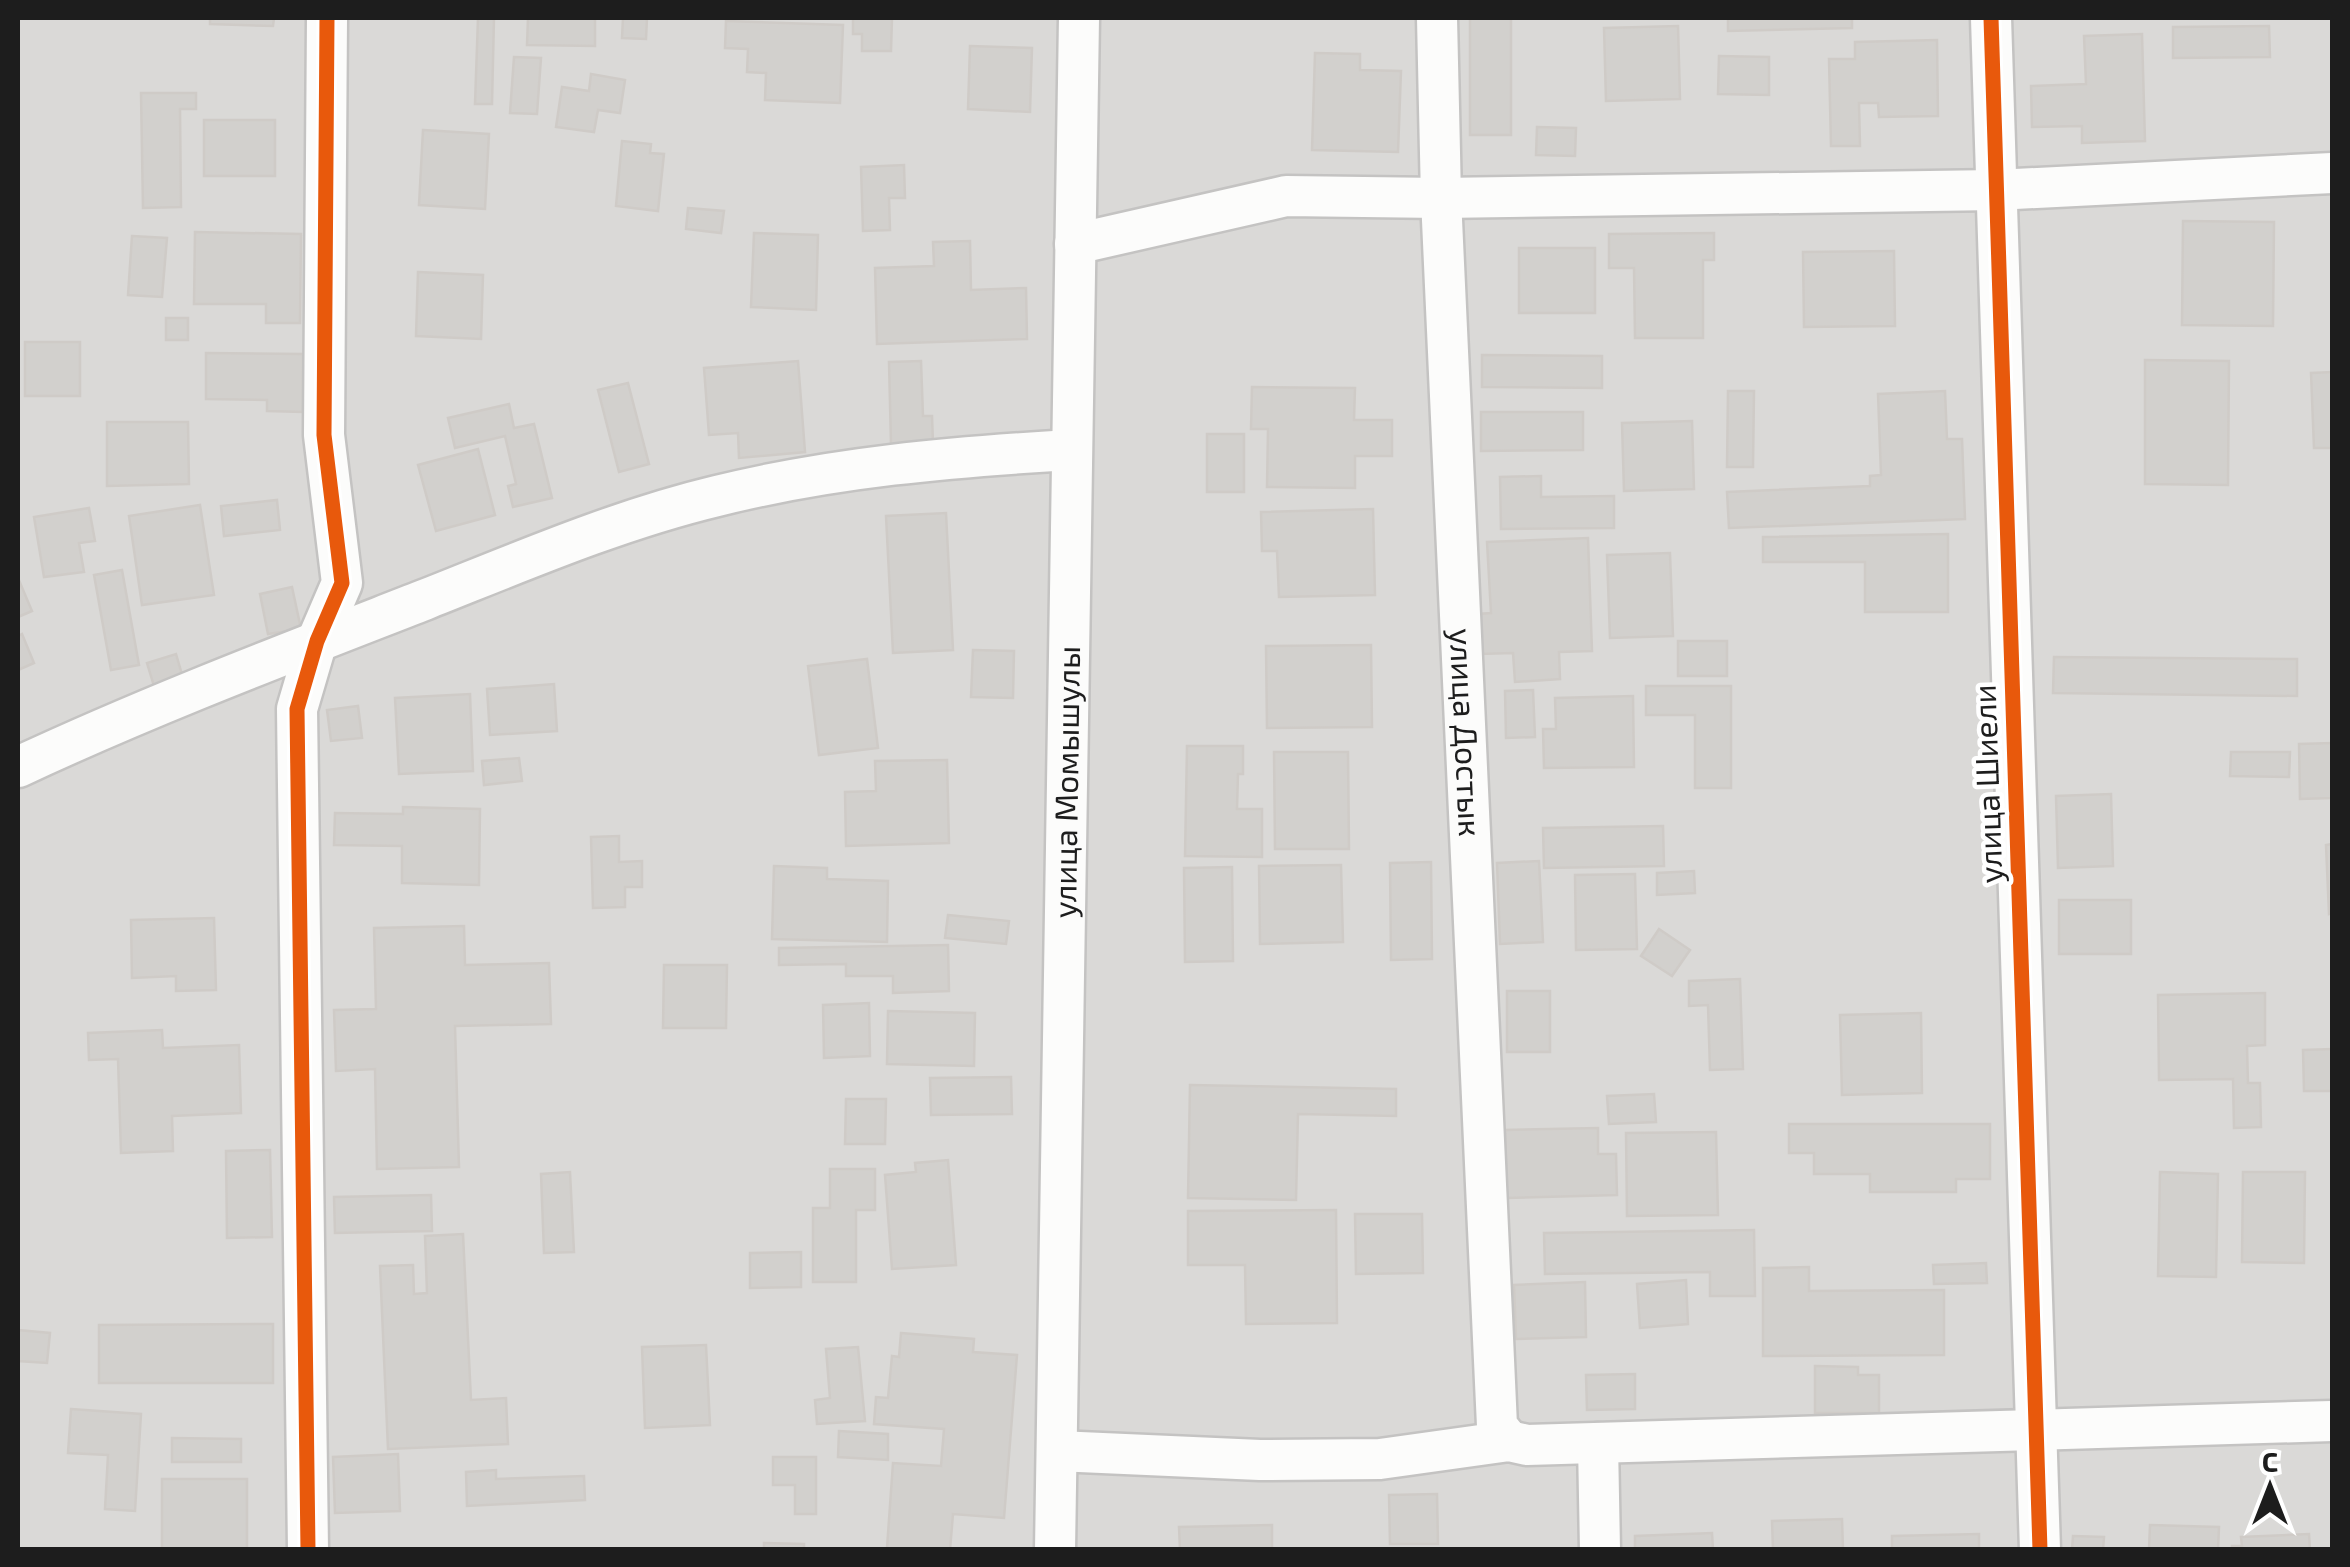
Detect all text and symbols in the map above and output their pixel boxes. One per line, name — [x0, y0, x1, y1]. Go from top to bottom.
street label: улица Достык — [1443, 627, 1491, 837]
street label: улица Момышулы — [1044, 645, 1087, 919]
street label: улица Шиели — [1964, 684, 2009, 884]
north arrow — [2220, 1437, 2320, 1537]
text: С — [2262, 1444, 2278, 1478]

